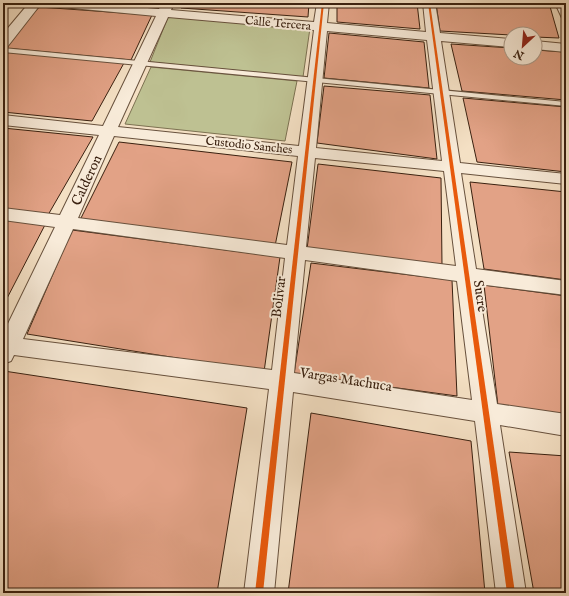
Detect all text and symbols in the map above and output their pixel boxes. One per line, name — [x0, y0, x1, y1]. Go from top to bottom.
street label: Calle Tercera — [244, 13, 312, 34]
north arrow — [503, 26, 543, 66]
text: N — [511, 46, 527, 63]
street label: Custodio Sanches — [205, 133, 293, 158]
street label: Calderon — [67, 152, 107, 209]
street label: Bolivar — [268, 275, 290, 319]
street label: Sucre — [469, 279, 491, 314]
street label: Vargas Machuca — [298, 364, 394, 396]

